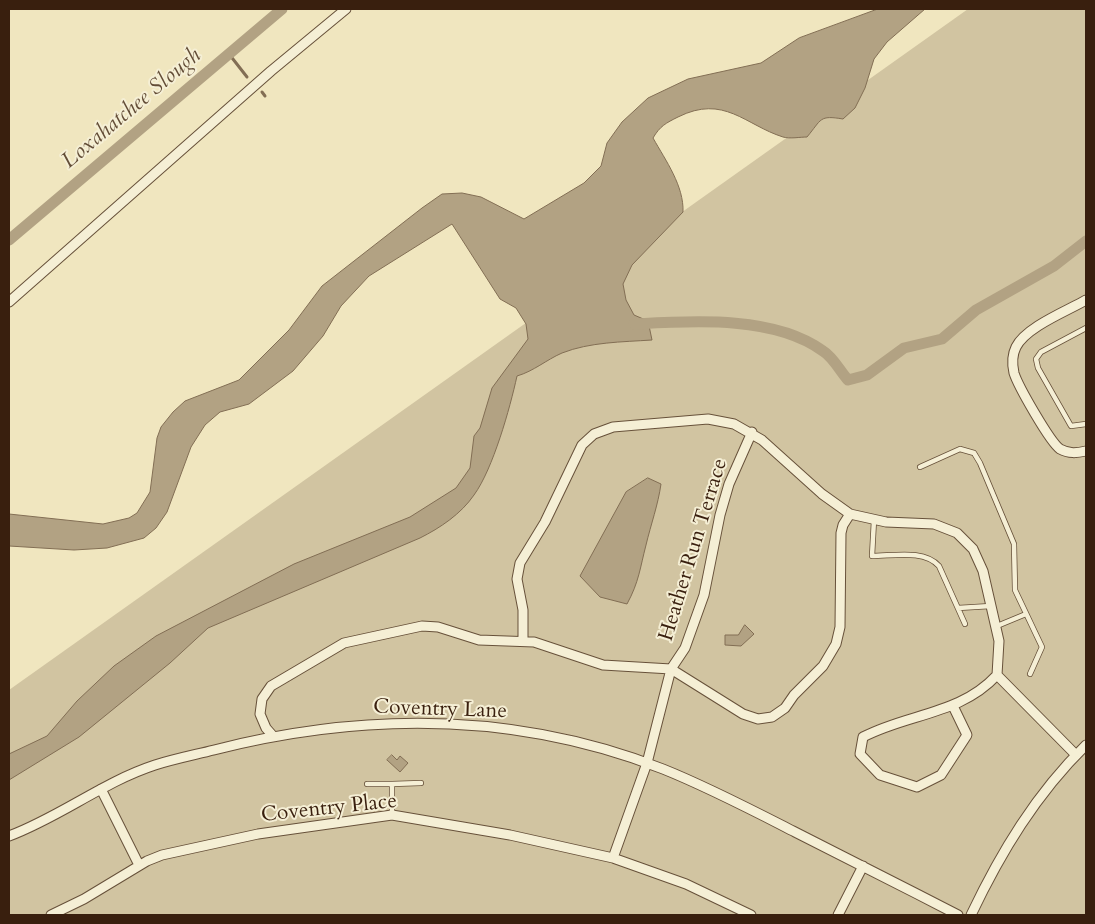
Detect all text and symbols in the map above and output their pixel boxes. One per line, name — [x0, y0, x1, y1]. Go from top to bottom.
water label: Loxahatchee Slough — [57, 43, 207, 175]
street label: Heather Run Terrace — [654, 456, 734, 644]
street label: Coventry Lane — [373, 695, 507, 725]
street label: Coventry Place — [260, 789, 398, 829]

